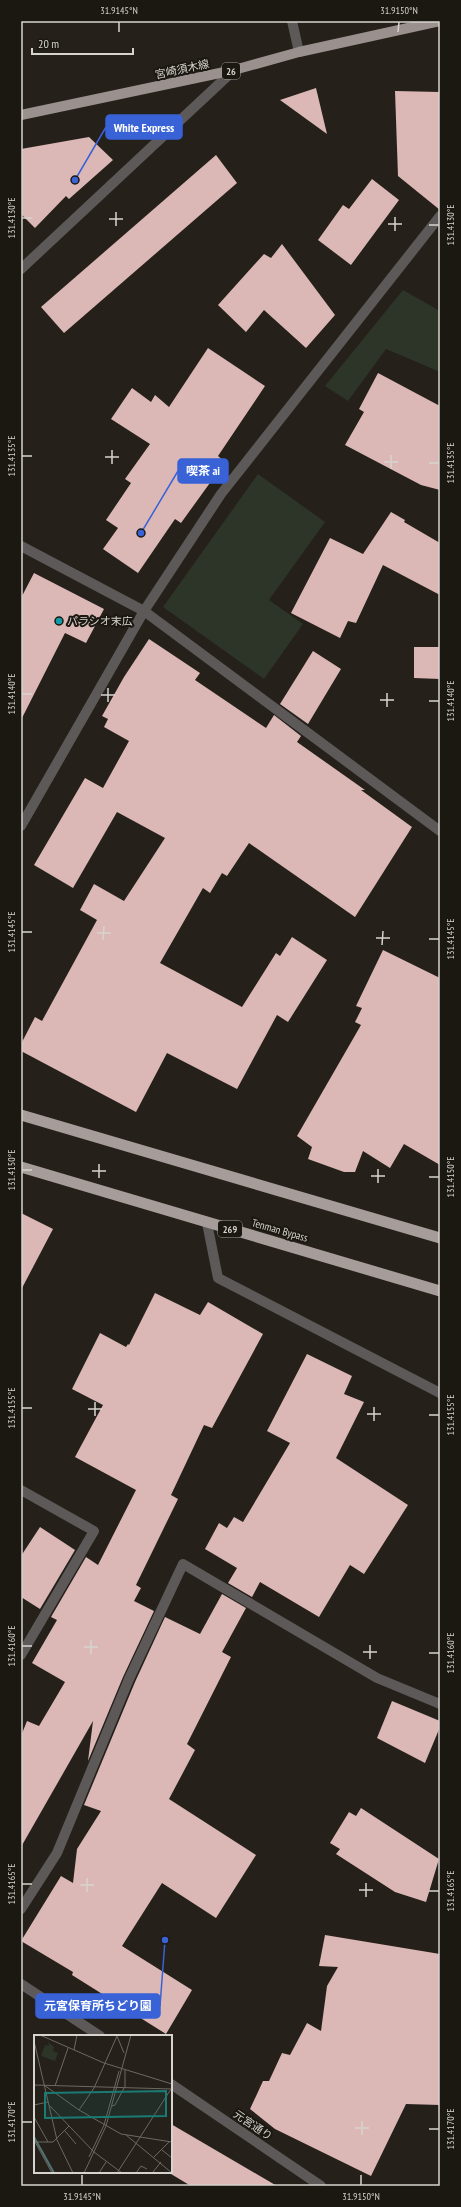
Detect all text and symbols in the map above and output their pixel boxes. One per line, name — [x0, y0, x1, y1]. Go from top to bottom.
text: 31.9145°N — [100, 4, 138, 17]
text: 31.9150°N — [380, 4, 418, 17]
scale bar — [32, 30, 133, 56]
text: 20 m — [38, 36, 59, 51]
street label: 宮崎須木線 — [154, 56, 210, 82]
road number: 26 — [222, 63, 240, 79]
callout: White Express — [106, 115, 182, 139]
text: White Express — [113, 120, 174, 135]
text: 131.4130°E — [5, 198, 18, 239]
text: 131.4130°E — [444, 205, 457, 246]
text: 131.4135°E — [5, 436, 18, 477]
text: 131.4135°E — [444, 443, 457, 484]
callout: 喫茶 ai — [178, 459, 228, 483]
text: 喫茶 ai — [186, 463, 220, 478]
place label: パラシオ末広 — [67, 614, 133, 628]
marker: パラシオ末広 — [54, 616, 64, 626]
text: 131.4140°E — [5, 674, 18, 715]
text: 131.4140°E — [444, 681, 457, 722]
text: 131.4145°E — [5, 912, 18, 953]
text: 131.4145°E — [444, 919, 457, 960]
text: 131.4150°E — [5, 1150, 18, 1191]
text: 131.4150°E — [444, 1157, 457, 1198]
street label: Tenman Bypass — [250, 1215, 310, 1245]
road number: 269 — [218, 1221, 242, 1237]
text: 131.4155°E — [5, 1388, 18, 1429]
text: 131.4155°E — [444, 1395, 457, 1436]
text: 131.4160°E — [5, 1626, 18, 1667]
text: 131.4160°E — [444, 1633, 457, 1674]
text: 131.4165°E — [5, 1864, 18, 1905]
text: 131.4165°E — [444, 1871, 457, 1912]
callout: 元宮保育所ちどり園 — [36, 1994, 160, 2018]
text: 元宮保育所ちどり園 — [44, 1998, 152, 2013]
inset map — [34, 2035, 172, 2173]
text: 131.4170°E — [5, 2102, 18, 2143]
street label: 元宮通り — [231, 2107, 275, 2143]
text: 131.4170°E — [444, 2109, 457, 2150]
text: 31.9145°N — [63, 2190, 101, 2203]
text: 31.9150°N — [342, 2190, 380, 2203]

